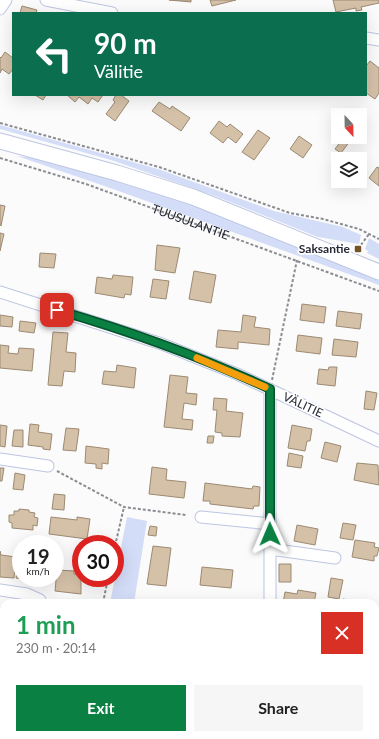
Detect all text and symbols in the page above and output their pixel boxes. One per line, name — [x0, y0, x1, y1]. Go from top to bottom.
text: 90 m — [94, 26, 157, 60]
icon: left — [28, 28, 80, 80]
text: Välitie — [94, 60, 143, 82]
north arrow — [331, 108, 367, 144]
map controls — [331, 108, 367, 188]
button: layers — [331, 152, 367, 188]
street label: TUUSULANTIE — [150, 201, 231, 243]
place label: Saksantie — [299, 241, 351, 256]
marker: Saksantie — [353, 244, 363, 254]
pin — [40, 293, 74, 327]
icon: arrive — [46, 299, 68, 321]
street label: VÄLITIE — [281, 389, 326, 420]
position arrow — [249, 513, 291, 555]
speed limit sign: 30 — [72, 535, 124, 587]
text: 19 — [26, 544, 50, 568]
text: km/h — [26, 565, 50, 577]
text: 1 min — [16, 610, 76, 639]
button: close — [321, 612, 363, 654]
text: 230 m · 20:14 — [16, 640, 96, 656]
button: Exit — [16, 685, 186, 731]
button: Share — [194, 685, 363, 731]

